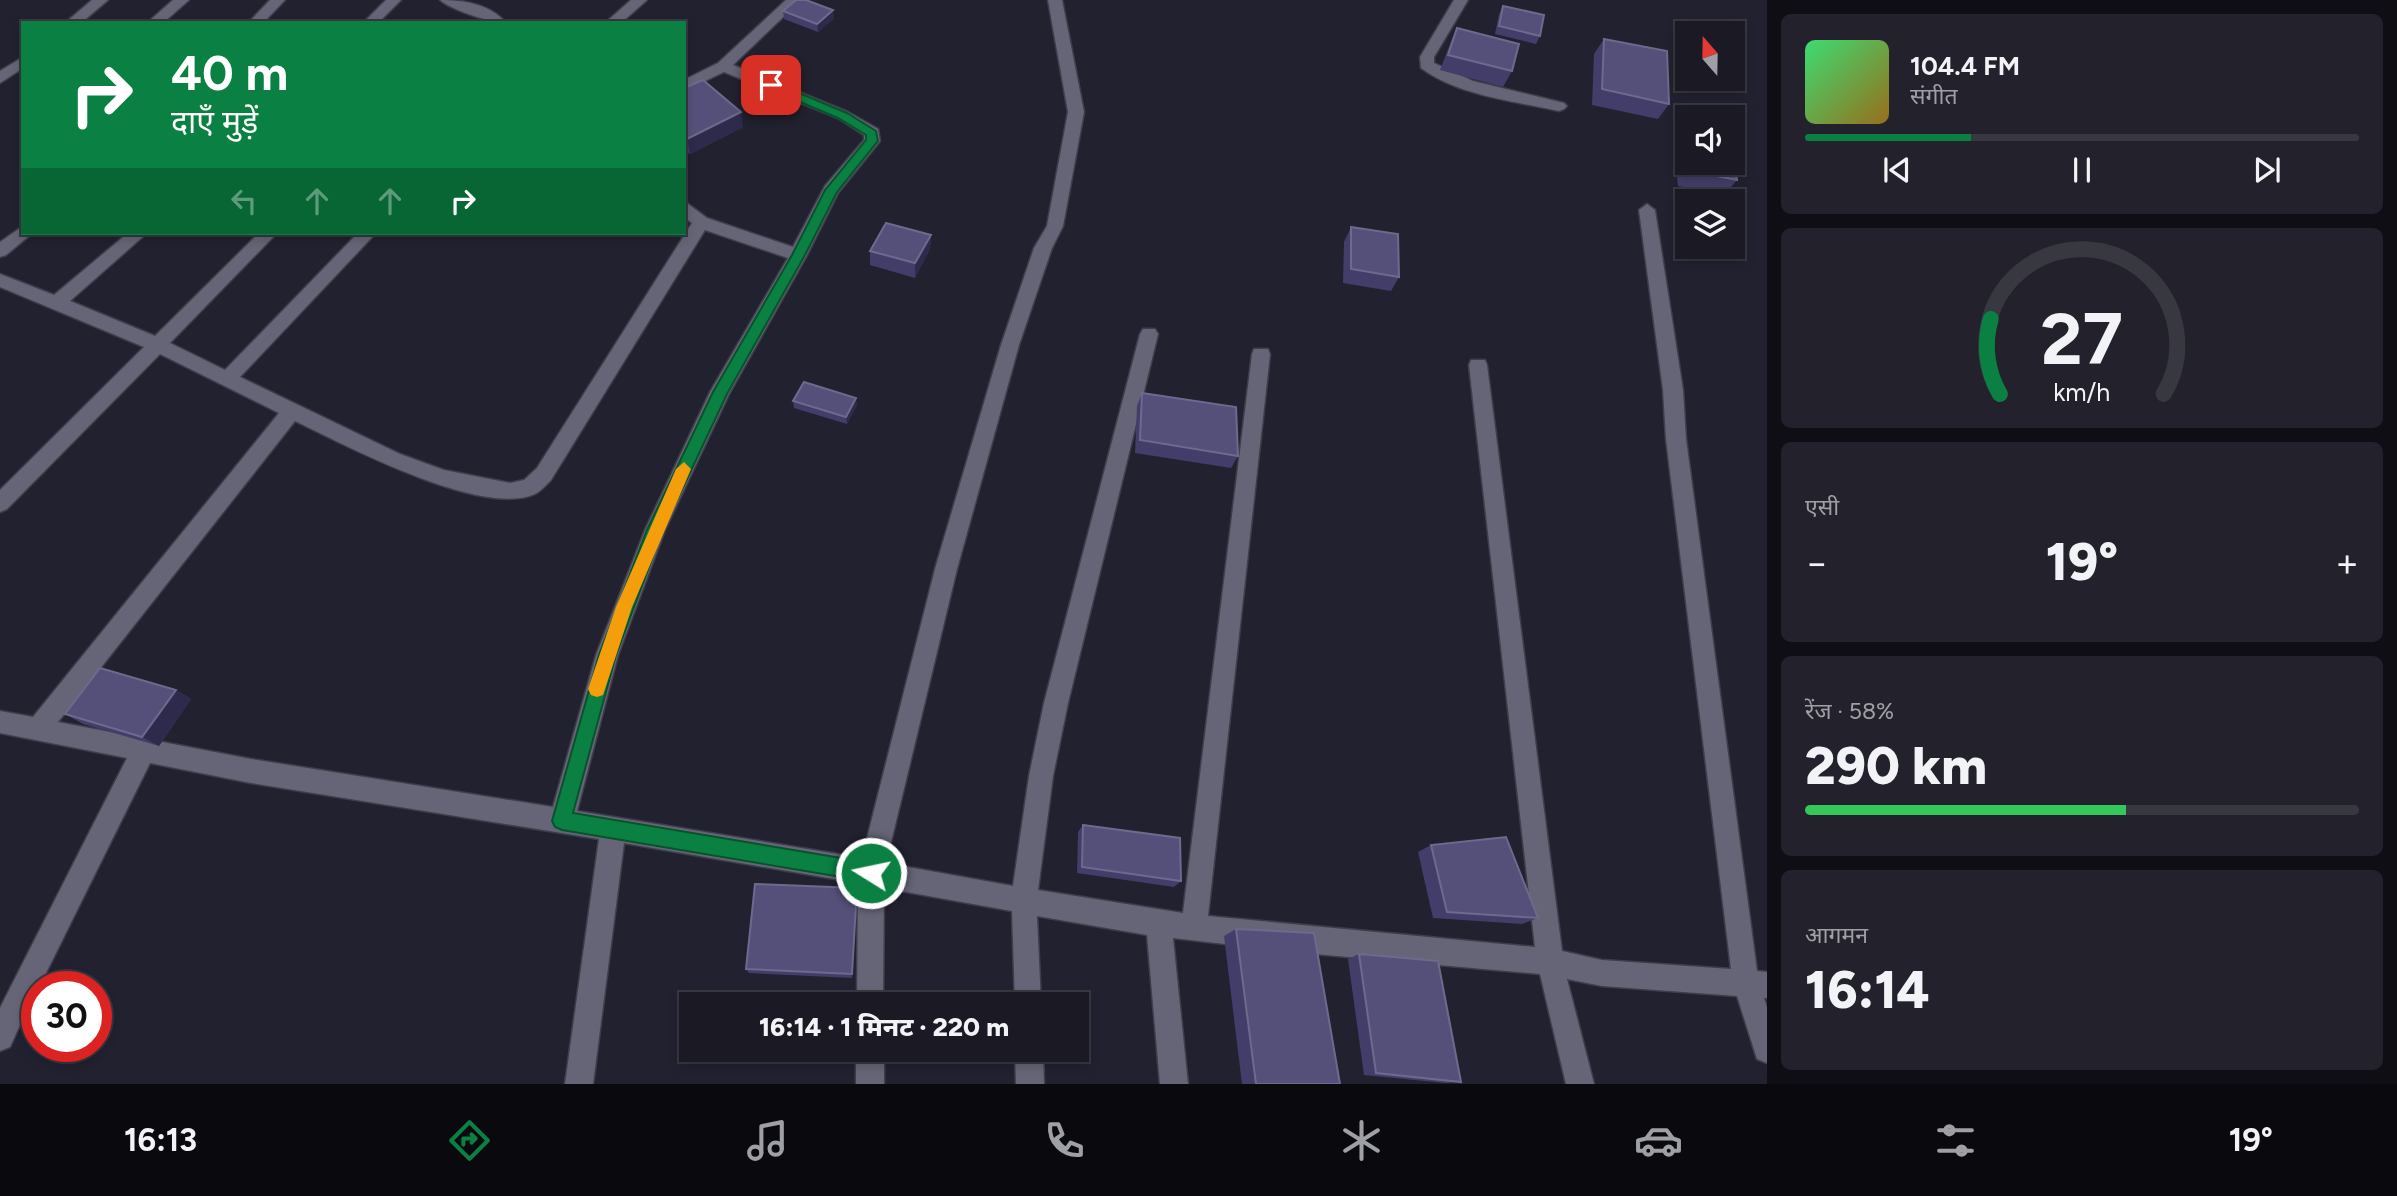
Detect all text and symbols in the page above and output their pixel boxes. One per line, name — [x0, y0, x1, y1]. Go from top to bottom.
north arrow — [1675, 21, 1745, 91]
map controls — [1675, 21, 1745, 259]
text: 40 m — [171, 43, 288, 102]
icon: right — [56, 49, 147, 140]
text: 104.4 FM — [1910, 50, 2020, 82]
pin — [741, 55, 801, 115]
icon: arrive — [752, 66, 790, 104]
text: संगीत — [1910, 82, 1958, 110]
text: दाएँ मुड़ें — [171, 103, 258, 141]
button: sound — [1675, 105, 1745, 175]
icon: previous — [1878, 151, 1916, 189]
icon: pause — [2063, 151, 2101, 189]
icon: next — [2248, 151, 2286, 189]
icon: left — [225, 182, 263, 220]
icon: ahead — [298, 182, 336, 220]
icon: ahead — [371, 182, 409, 220]
icon: right — [444, 182, 482, 220]
button: layers — [1675, 189, 1745, 259]
text: 27 — [2041, 295, 2123, 382]
text: km/h — [2053, 377, 2111, 407]
text: एसी — [1805, 493, 1839, 521]
text: 19° — [2046, 531, 2118, 593]
text: − — [1805, 540, 1829, 586]
text: + — [2335, 540, 2359, 586]
text: रेंज · 58% — [1805, 697, 1894, 725]
text: 290 km — [1805, 735, 1987, 797]
position arrow — [834, 836, 908, 910]
text: आगमन — [1805, 921, 1868, 949]
text: 16:14 — [1805, 959, 1930, 1021]
speed limit sign: 30 — [21, 971, 112, 1062]
text: 16:14 · 1 मिनट · 220 m — [759, 1011, 1009, 1043]
icon: directions — [445, 1116, 494, 1165]
icon: music — [743, 1116, 792, 1165]
icon: phone — [1040, 1116, 1089, 1165]
icon: climate — [1337, 1116, 1386, 1165]
icon: car — [1634, 1116, 1683, 1165]
icon: filters — [1931, 1116, 1980, 1165]
text: 16:13 — [124, 1121, 197, 1159]
text: 19° — [2229, 1121, 2273, 1159]

